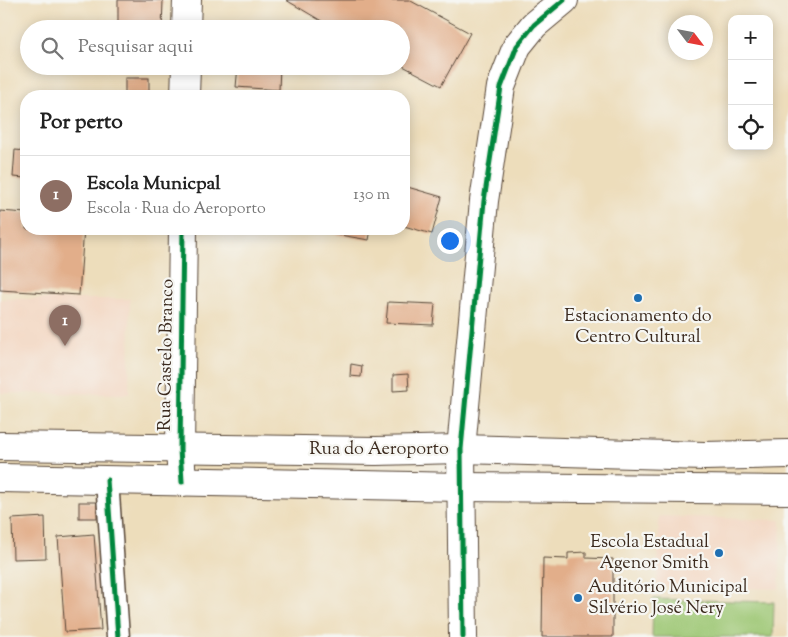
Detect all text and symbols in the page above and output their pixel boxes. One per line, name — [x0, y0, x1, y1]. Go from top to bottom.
north arrow — [668, 15, 713, 60]
map controls — [728, 15, 773, 150]
button: + — [728, 15, 773, 60]
search box — [20, 20, 410, 75]
icon: search — [38, 34, 66, 62]
text: Pesquisar aqui — [78, 34, 193, 61]
button: − — [728, 60, 773, 105]
button: locate — [728, 105, 773, 150]
text: Por perto — [40, 108, 123, 138]
text: Escola Municpal — [87, 171, 221, 198]
text: 1 — [53, 184, 59, 207]
text: 130 m — [353, 184, 390, 207]
text: Escola · Rua do Aeroporto — [87, 198, 266, 221]
your location — [437, 228, 463, 254]
street label: Rua Castelo Branco — [153, 278, 181, 431]
marker: Estacionamento do Centro Cultural — [632, 292, 644, 304]
place label: Estacionamento do Centro Cultural — [564, 304, 712, 351]
pin: 1 — [49, 305, 81, 346]
street label: Rua do Aeroporto — [309, 437, 449, 463]
place label: Escola Estadual Agenor Smith — [590, 530, 709, 577]
marker: Escola Estadual Agenor Smith — [713, 547, 725, 559]
place label: Auditório Municipal Silvério José Nery — [588, 575, 748, 622]
marker: Auditório Municipal Silvério José Nery — [572, 592, 584, 604]

